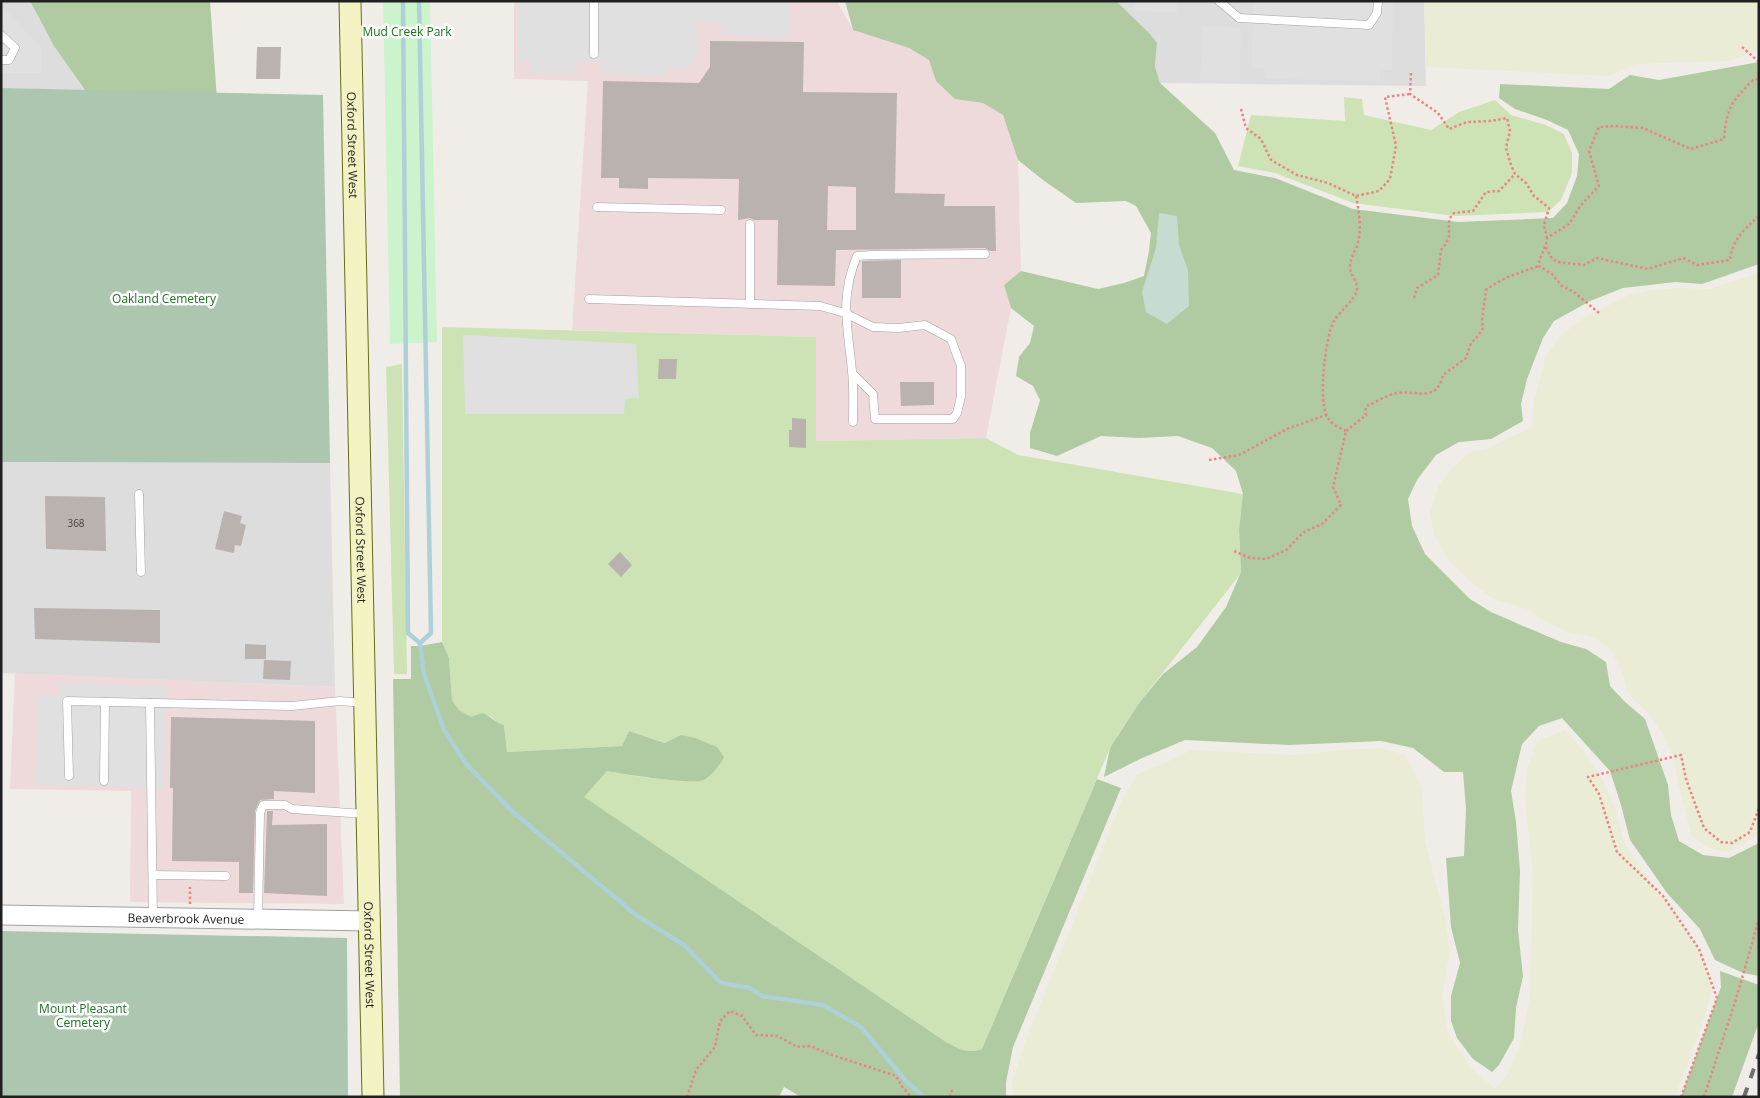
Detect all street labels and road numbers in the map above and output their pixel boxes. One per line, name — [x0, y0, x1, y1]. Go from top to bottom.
street label: Oxford Street West — [343, 91, 363, 199]
street label: Oxford Street West — [352, 496, 371, 603]
street label: Oxford Street West — [360, 901, 380, 1008]
street label: Beaverbrook Avenue — [127, 909, 245, 927]

